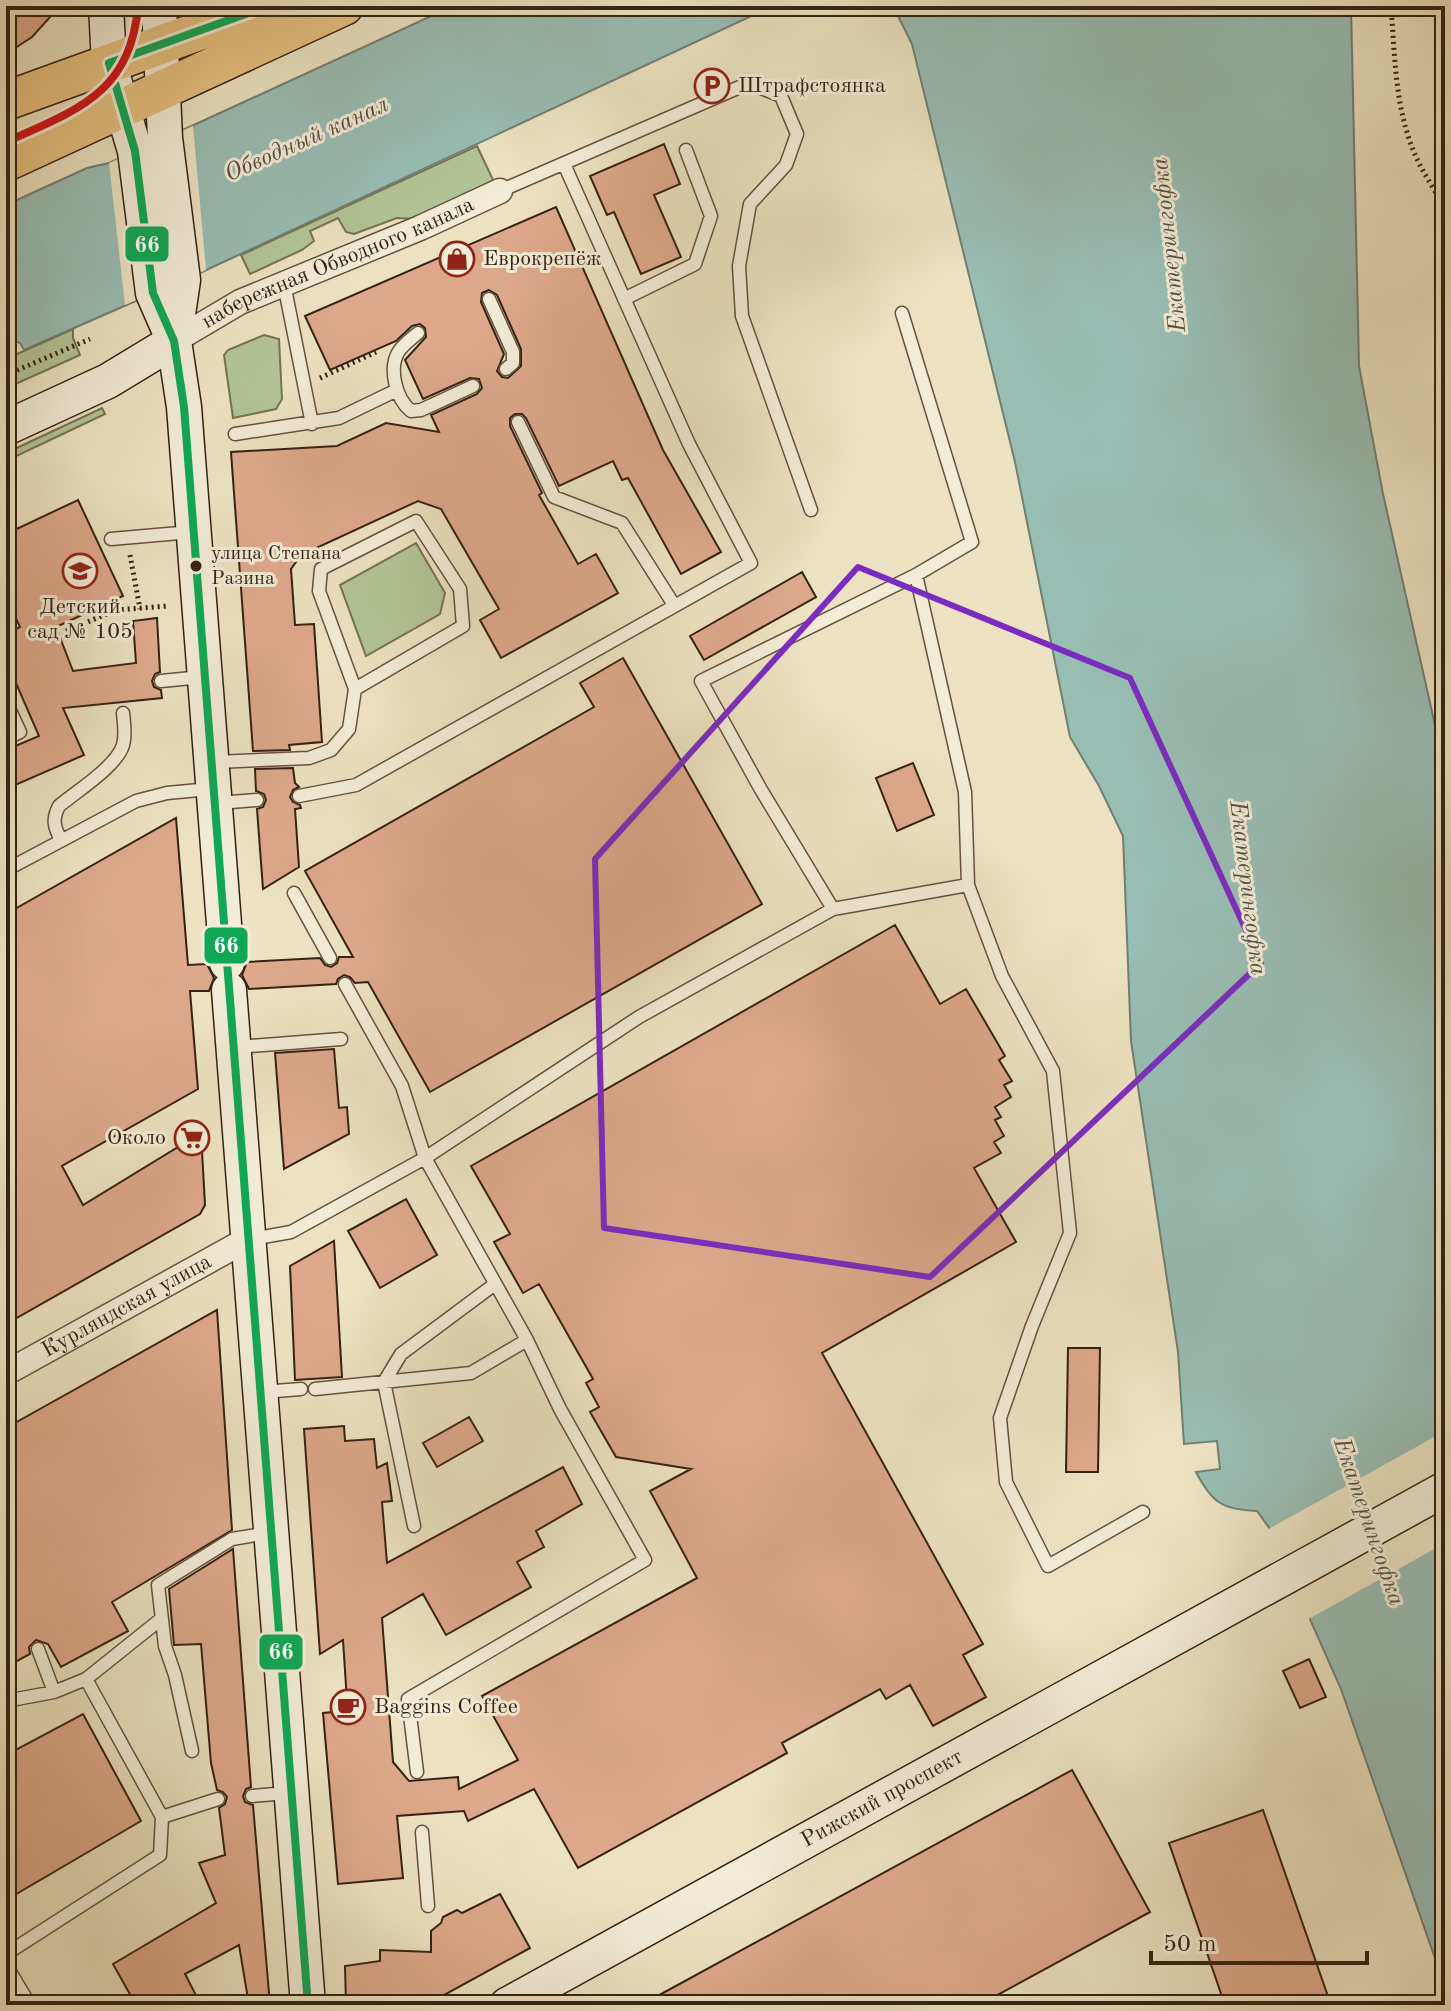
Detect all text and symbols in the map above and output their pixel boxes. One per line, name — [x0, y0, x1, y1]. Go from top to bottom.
parking icon: Штрафстоянка — [693, 67, 731, 105]
place label: Штрафстоянка — [738, 75, 886, 97]
water label: Обводный канал — [221, 93, 393, 187]
water label: Екатерингофка — [1149, 156, 1191, 335]
street label: набережная Обводного канала — [198, 193, 478, 333]
line badge: 66 — [124, 225, 170, 263]
text: 66 — [134, 235, 160, 257]
shop icon: Еврокрепёж — [438, 240, 476, 278]
place label: Еврокрепёж — [483, 248, 602, 270]
place label: улица Степана Разина — [211, 544, 342, 589]
school or university icon: Детский сад № 105 — [61, 552, 99, 590]
marker: улица Степана Разина — [188, 558, 204, 574]
place label: Детский сад № 105 — [27, 596, 133, 643]
water label: Екатерингофка — [1224, 798, 1270, 977]
line badge: 66 — [203, 926, 249, 965]
text: 66 — [213, 936, 239, 958]
supermarket icon: Около — [173, 1119, 211, 1157]
place label: Около — [107, 1127, 166, 1149]
street label: Курляндская улица — [38, 1250, 215, 1362]
water label: Екатерингофка — [1328, 1434, 1408, 1609]
line badge: 66 — [258, 1633, 304, 1671]
text: 66 — [268, 1642, 294, 1664]
cafe icon: Baggins Coffee — [329, 1688, 367, 1726]
place label: Baggins Coffee — [374, 1696, 518, 1718]
street label: Рижский проспект — [798, 1746, 966, 1852]
scale bar — [1151, 1915, 1367, 1965]
text: 50 m — [1163, 1933, 1217, 1957]

